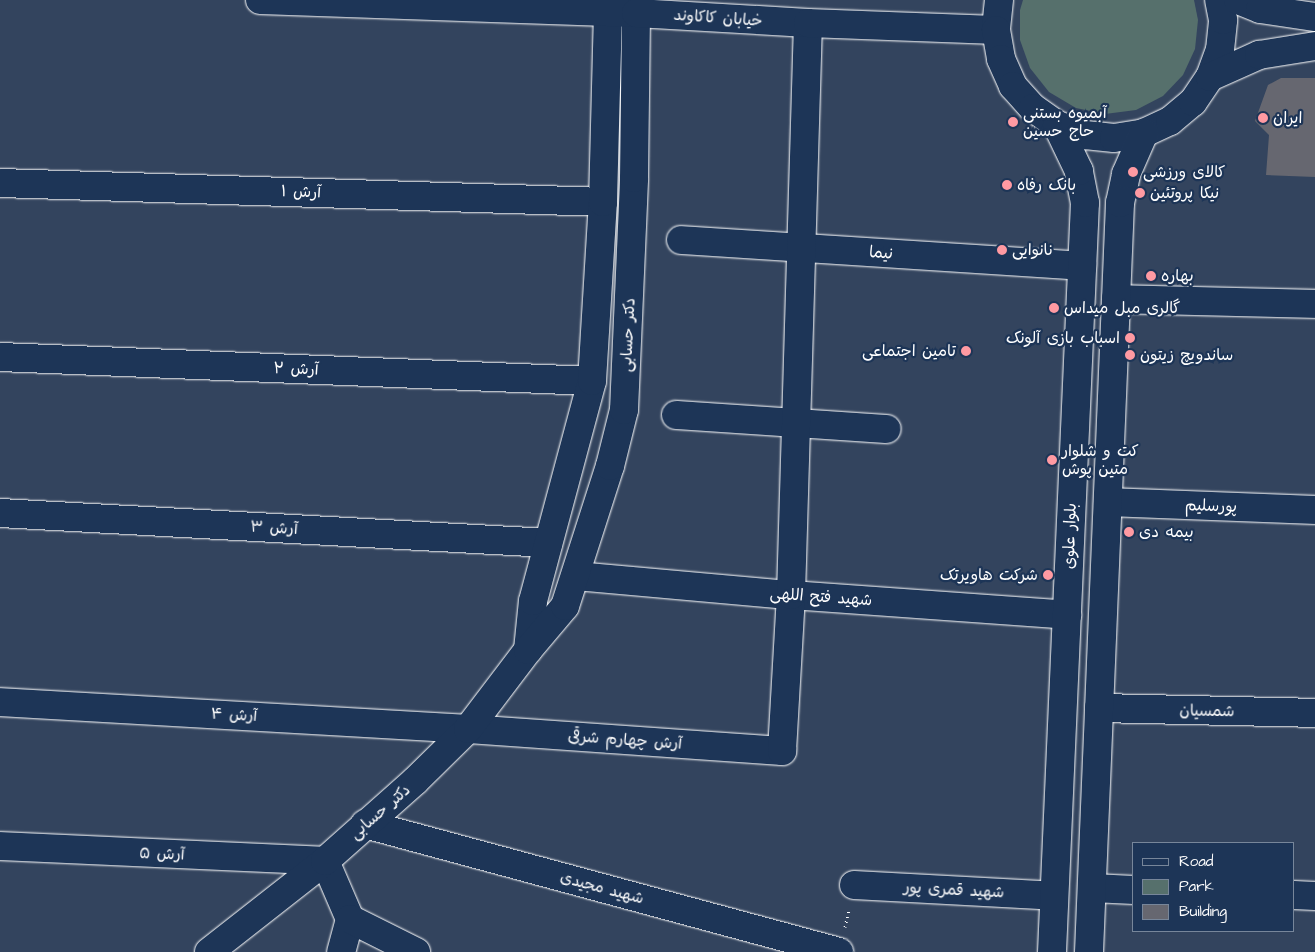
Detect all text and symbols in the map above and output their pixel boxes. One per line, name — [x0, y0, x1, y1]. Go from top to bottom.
street label: خیابان کاکاوند — [673, 5, 763, 31]
place label: آبمیوه بستنی حاج حسین — [1023, 103, 1107, 141]
place label: ایران — [1273, 108, 1302, 128]
marker: ایران — [1257, 112, 1269, 124]
marker: آبمیوه بستنی حاج حسین — [1007, 116, 1019, 128]
place label: کالای ورزشی — [1143, 162, 1225, 182]
marker: کالای ورزشی — [1127, 166, 1139, 178]
place label: بانک رفاه — [1017, 175, 1076, 195]
marker: بانک رفاه — [1001, 179, 1013, 191]
street label: آرش ۱ — [281, 182, 321, 202]
place label: نیکا پروتئین — [1150, 183, 1219, 203]
marker: نیکا پروتئین — [1134, 187, 1146, 199]
place label: نانوایی — [1012, 240, 1054, 260]
street label: نیما — [868, 243, 894, 263]
marker: نانوایی — [996, 244, 1008, 256]
place label: بهاره — [1161, 266, 1194, 286]
marker: بهاره — [1145, 270, 1157, 282]
street label: دکتر حسابی — [616, 297, 640, 373]
place label: گالری مبل میداس — [1064, 298, 1180, 318]
marker: گالری مبل میداس — [1048, 302, 1060, 314]
place label: اسباب بازی آلونک — [1006, 328, 1120, 348]
marker: اسباب بازی آلونک — [1124, 332, 1136, 344]
place label: تامین اجتماعی — [862, 341, 956, 361]
marker: تامین اجتماعی — [960, 345, 972, 357]
place label: ساندویچ زیتون — [1140, 345, 1233, 365]
marker: ساندویچ زیتون — [1124, 349, 1136, 361]
street label: آرش ۲ — [273, 359, 319, 379]
place label: کت و شلوار متین پوش — [1062, 441, 1139, 479]
marker: کت و شلوار متین پوش — [1046, 454, 1058, 466]
street label: پورسلیم — [1185, 495, 1237, 517]
street label: بلوار علوی — [1059, 502, 1081, 570]
street label: آرش ۳ — [250, 517, 298, 539]
place label: بیمه دی — [1139, 522, 1194, 542]
marker: بیمه دی — [1123, 526, 1135, 538]
place label: شرکت هاویرتک — [940, 565, 1038, 585]
marker: شرکت هاویرتک — [1042, 569, 1054, 581]
street label: شهید فتح اللهی — [769, 584, 873, 610]
street label: شمسیان — [1179, 701, 1235, 721]
street label: آرش ۴ — [210, 704, 258, 726]
street label: آرش چهارم شرقی — [567, 726, 683, 754]
street label: دکتر حسابی — [346, 780, 414, 844]
legend — [1132, 842, 1295, 932]
street label: آرش ۵ — [139, 844, 185, 864]
text: Road — [1179, 851, 1213, 872]
street label: شهید مجیدی — [558, 868, 646, 908]
text: Park — [1179, 876, 1214, 897]
street label: شهید قمری پور — [903, 878, 1005, 902]
text: Building — [1179, 901, 1227, 922]

